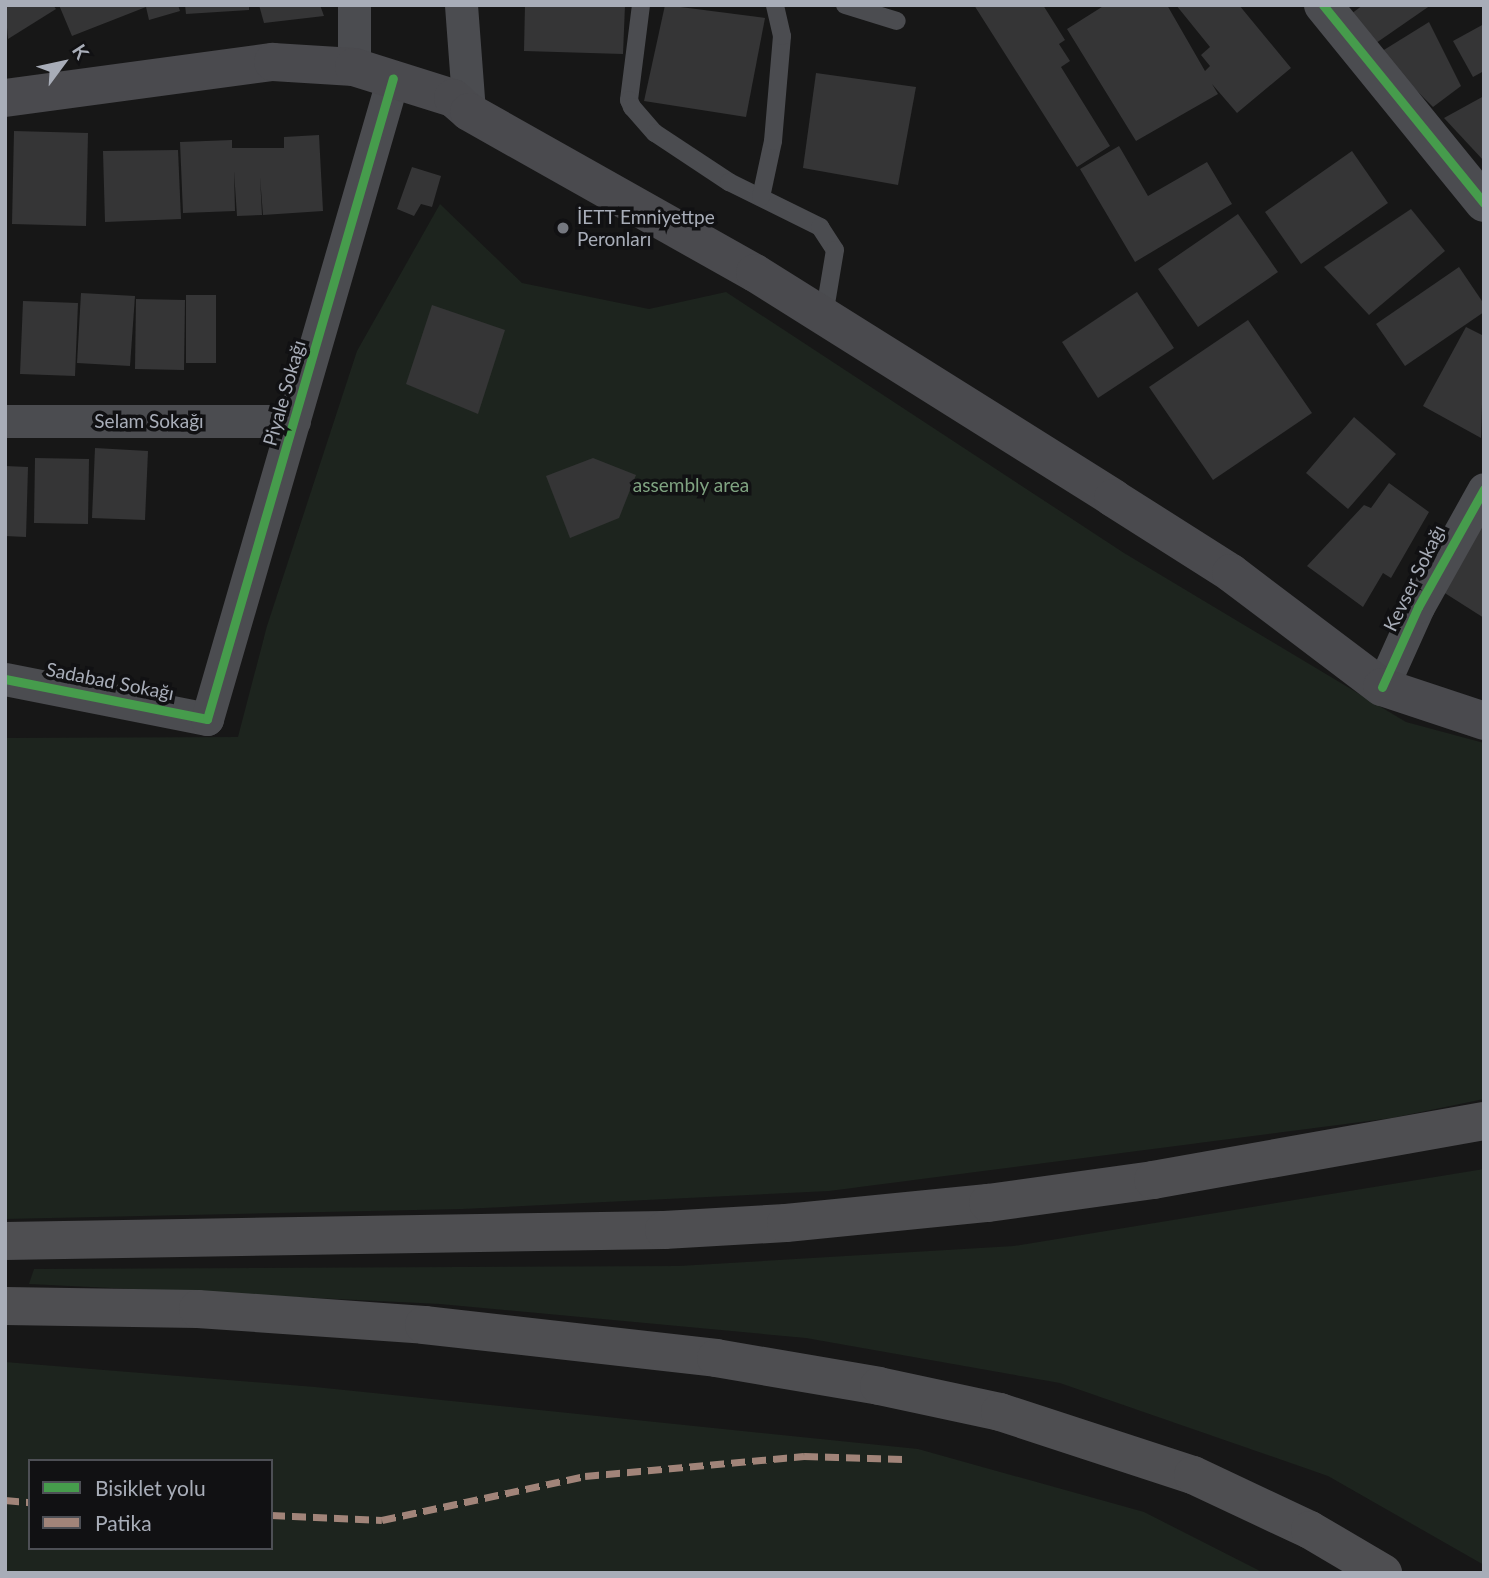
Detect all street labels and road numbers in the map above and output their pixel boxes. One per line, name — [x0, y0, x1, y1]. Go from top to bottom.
street label: Piyale Sokağı — [258, 338, 310, 448]
street label: Selam Sokağı — [94, 410, 204, 432]
street label: Kevser Sokağı — [1378, 521, 1450, 635]
street label: Sadabad Sokağı — [44, 657, 176, 705]

